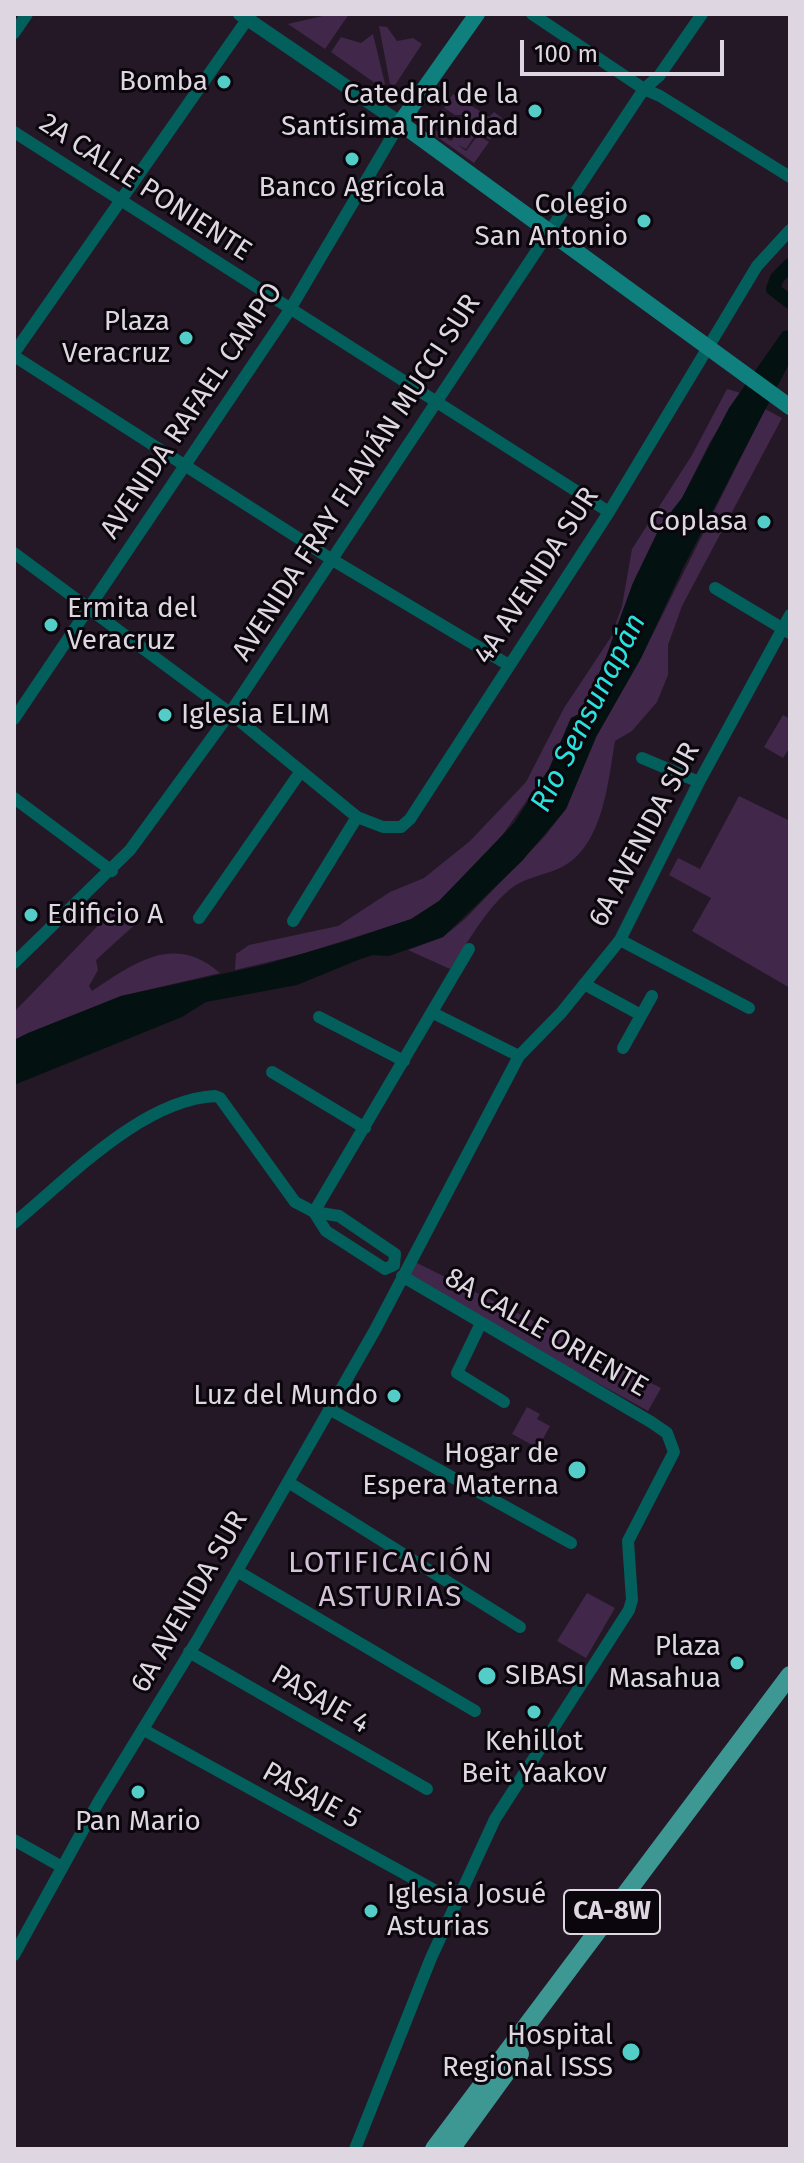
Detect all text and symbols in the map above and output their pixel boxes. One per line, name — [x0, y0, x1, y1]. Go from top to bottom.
scale bar — [524, 24, 728, 74]
text: 100 m — [534, 40, 598, 68]
place label: Bomba — [119, 65, 208, 99]
marker: Bomba — [215, 73, 233, 91]
place label: Catedral de la Santísima Trinidad — [281, 78, 519, 144]
marker: Catedral de la Santísima Trinidad — [526, 102, 544, 120]
street label: 2A CALLE PONIENTE — [33, 107, 257, 269]
marker: Banco Agrícola — [343, 150, 361, 168]
place label: Banco Agrícola — [258, 171, 446, 205]
place label: Colegio San Antonio — [475, 188, 628, 254]
marker: Colegio San Antonio — [635, 212, 653, 230]
street label: AVENIDA RAFAEL CAMPO — [94, 277, 290, 545]
street label: AVENIDA FRAY FLAVIÁN MUCCI SUR — [226, 288, 488, 668]
place label: Plaza Veracruz — [62, 305, 170, 371]
marker: Plaza Veracruz — [177, 329, 195, 347]
street label: 4A AVENIDA SUR — [467, 481, 607, 671]
place label: Coplasa — [649, 505, 748, 539]
marker: Coplasa — [755, 513, 773, 531]
place label: Ermita del Veracruz — [67, 592, 197, 658]
water label: Río Sensunapán — [523, 608, 655, 818]
marker: Ermita del Veracruz — [42, 616, 60, 634]
place label: Iglesia ELIM — [181, 698, 330, 732]
marker: Iglesia ELIM — [156, 706, 174, 724]
street label: 6A AVENIDA SUR — [582, 737, 708, 933]
place label: Edificio A — [47, 898, 163, 932]
marker: Edificio A — [22, 906, 40, 924]
street label: 8A CALLE ORIENTE — [438, 1261, 654, 1405]
place label: Luz del Mundo — [193, 1379, 378, 1413]
marker: Luz del Mundo — [385, 1387, 403, 1405]
place label: Hogar de Espera Materna — [362, 1437, 559, 1503]
marker: Hogar de Espera Materna — [566, 1459, 588, 1481]
street label: 6A AVENIDA SUR — [124, 1505, 256, 1699]
district label: LOTIFICACIÓN ASTURIAS — [288, 1546, 494, 1616]
place label: Plaza Masahua — [608, 1630, 721, 1696]
marker: Plaza Masahua — [728, 1654, 746, 1672]
street label: PASAJE 4 — [265, 1659, 375, 1741]
place label: SIBASI — [505, 1659, 585, 1693]
marker: SIBASI — [476, 1665, 498, 1687]
marker: Kehillot Beit Yaakov — [525, 1703, 543, 1721]
place label: Kehillot Beit Yaakov — [461, 1725, 607, 1791]
street label: PASAJE 5 — [256, 1755, 366, 1837]
marker: Pan Mario — [129, 1783, 147, 1801]
place label: Pan Mario — [75, 1805, 201, 1839]
place label: Iglesia Josué Asturias — [387, 1878, 546, 1944]
road number: CA-8W — [564, 1890, 660, 1934]
marker: Iglesia Josué Asturias — [362, 1902, 380, 1920]
place label: Hospital Regional ISSS — [442, 2019, 613, 2085]
marker: Hospital Regional ISSS — [620, 2041, 642, 2063]

